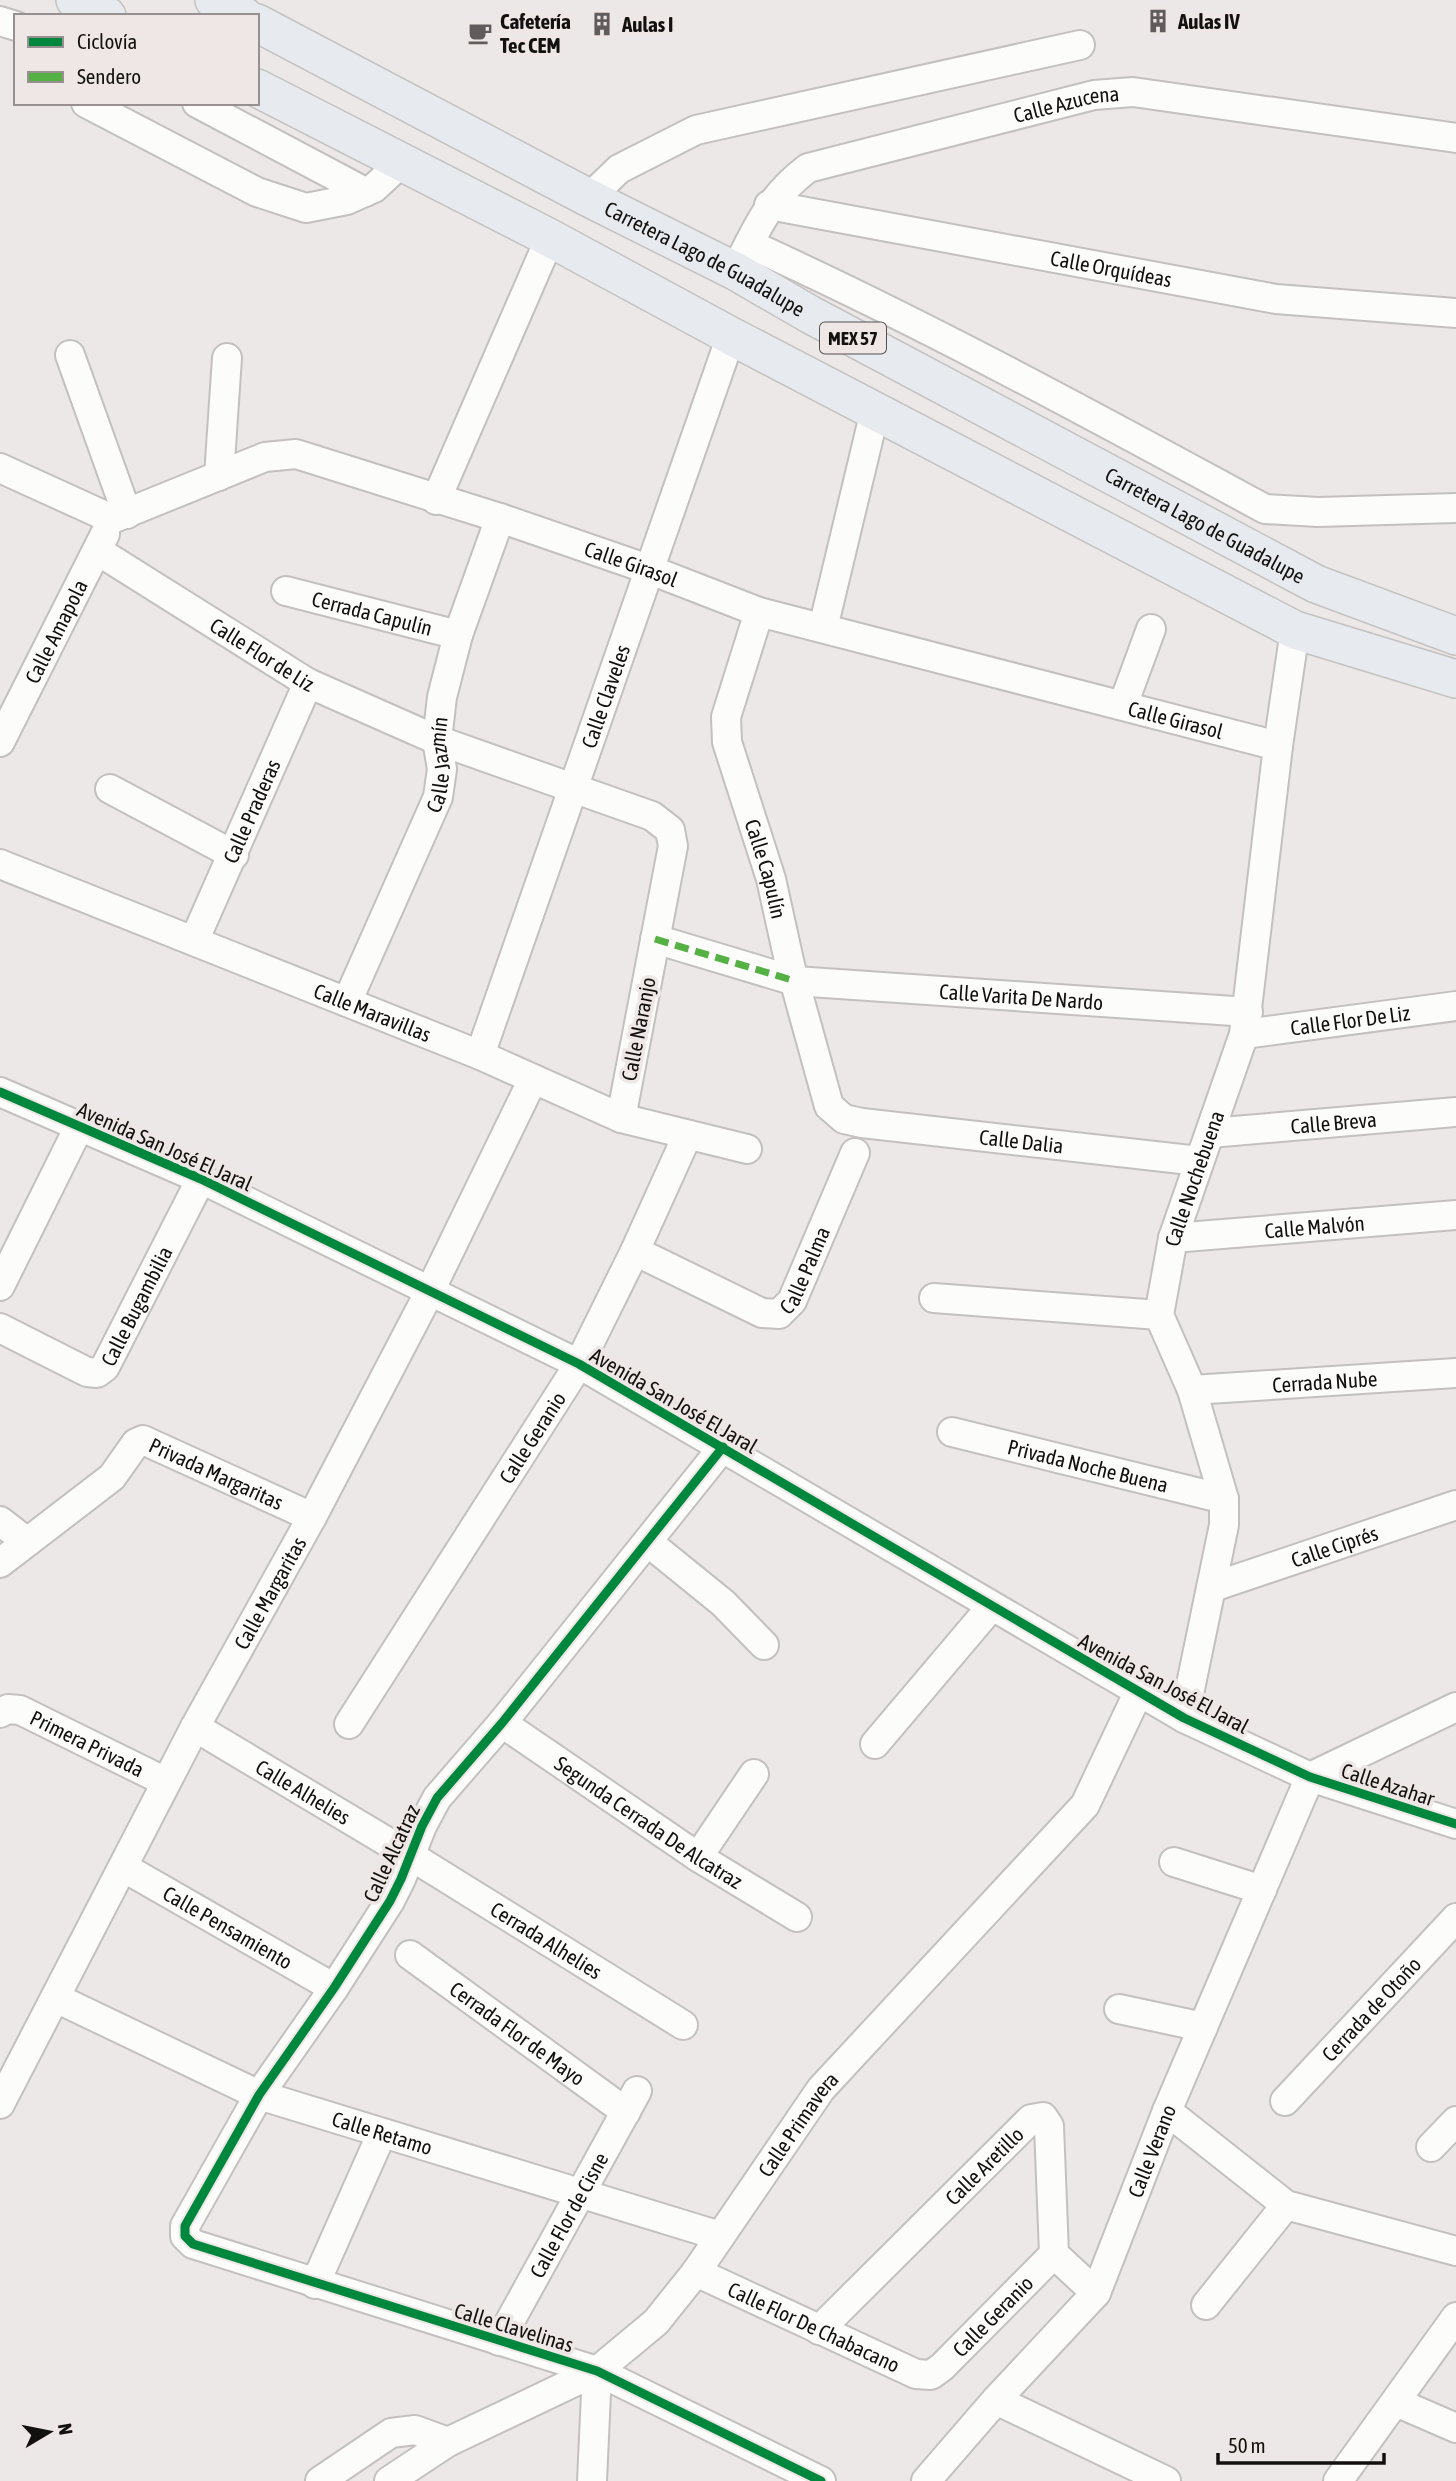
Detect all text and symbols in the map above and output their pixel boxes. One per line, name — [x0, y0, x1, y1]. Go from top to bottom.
building icon: Aulas IV — [1144, 7, 1172, 35]
place label: Cafetería Tec CEM — [500, 9, 571, 57]
place label: Aulas IV — [1177, 9, 1240, 33]
building icon: Aulas I — [588, 10, 616, 38]
place label: Aulas I — [621, 12, 673, 36]
legend — [14, 14, 259, 105]
cafe icon: Cafetería Tec CEM — [466, 19, 494, 47]
text: Ciclovía — [77, 29, 137, 53]
text: Sendero — [77, 64, 141, 88]
street label: Calle Azucena — [1011, 81, 1120, 127]
street label: Carretera Lago de Guadalupe — [601, 196, 809, 321]
street label: Calle Orquídeas — [1049, 245, 1174, 291]
road number: MEX 57 — [820, 322, 886, 354]
street label: Carretera Lago de Guadalupe — [1101, 462, 1309, 588]
street label: Calle Girasol — [582, 536, 682, 591]
street label: Calle Amapola — [20, 575, 92, 687]
street label: Cerrada Capulín — [310, 586, 435, 640]
street label: Calle Flor de Liz — [206, 613, 318, 696]
street label: Calle Claveles — [576, 641, 634, 751]
street label: Calle Girasol — [1126, 696, 1226, 743]
street label: Calle Jazmín — [421, 715, 454, 816]
street label: Calle Praderas — [218, 756, 285, 867]
street label: Calle Capulín — [741, 816, 791, 921]
street label: Calle Naranjo — [616, 975, 660, 1083]
street label: Calle Maravillas — [311, 978, 435, 1046]
street label: Calle Varita De Nardo — [939, 979, 1104, 1014]
street label: Calle Flor De Liz — [1289, 1000, 1412, 1040]
street label: Avenida San José El Jaral — [74, 1097, 257, 1196]
street label: Calle Nochebuena — [1160, 1107, 1228, 1248]
street label: Calle Breva — [1290, 1107, 1378, 1138]
street label: Calle Dalia — [978, 1124, 1065, 1158]
street label: Calle Malvón — [1264, 1210, 1365, 1243]
street label: Calle Palma — [774, 1223, 834, 1319]
street label: Calle Bugambilia — [96, 1242, 177, 1370]
street label: Avenida San José El Jaral — [586, 1342, 762, 1458]
street label: Cerrada Nube — [1271, 1366, 1378, 1397]
street label: Calle Geranio — [494, 1387, 570, 1488]
street label: Privada Margaritas — [146, 1433, 287, 1514]
street label: Privada Noche Buena — [1005, 1434, 1171, 1497]
street label: Calle Ciprés — [1288, 1520, 1381, 1572]
street label: Calle Margaritas — [229, 1533, 311, 1653]
street label: Avenida San José El Jaral — [1075, 1628, 1253, 1738]
street label: Primera Privada — [26, 1705, 148, 1781]
street label: Segunda Cerrada De Alcatraz — [550, 1751, 747, 1893]
street label: Calle Alhelies — [252, 1754, 355, 1829]
street label: Calle Azahar — [1338, 1758, 1438, 1811]
street label: Calle Alcatraz — [358, 1800, 424, 1906]
street label: Calle Pensamiento — [159, 1881, 297, 1974]
street label: Cerrada Alhelies — [486, 1897, 606, 1984]
street label: Cerrada de Otoño — [1317, 1952, 1425, 2066]
street label: Cerrada Flor de Mayo — [446, 1976, 590, 2090]
street label: Calle Primavera — [753, 2067, 843, 2181]
street label: Calle Verano — [1123, 2101, 1180, 2201]
street label: Calle Retamo — [329, 2106, 435, 2159]
street label: Calle Aretillo — [940, 2122, 1028, 2210]
street label: Calle Flor de Cisne — [524, 2148, 613, 2282]
street label: Calle Geranio — [948, 2271, 1038, 2361]
street label: Calle Flor De Chabacano — [724, 2277, 904, 2377]
street label: Calle Clavelinas — [452, 2298, 576, 2356]
north arrow — [14, 2397, 84, 2467]
text: N — [54, 2422, 78, 2436]
scale bar — [1218, 2422, 1384, 2466]
text: 50 m — [1228, 2433, 1266, 2457]

